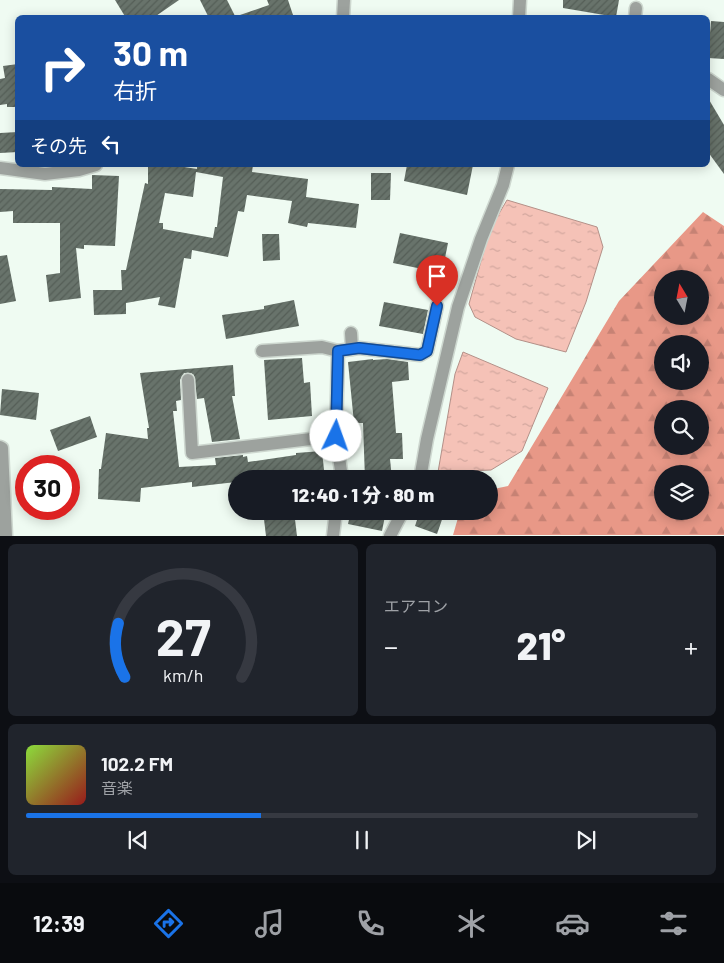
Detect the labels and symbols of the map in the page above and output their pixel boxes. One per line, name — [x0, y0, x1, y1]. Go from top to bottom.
pin — [416, 255, 458, 306]
north arrow — [654, 270, 709, 325]
position arrow — [309, 409, 361, 461]
speed limit sign: 30 — [15, 455, 80, 520]

